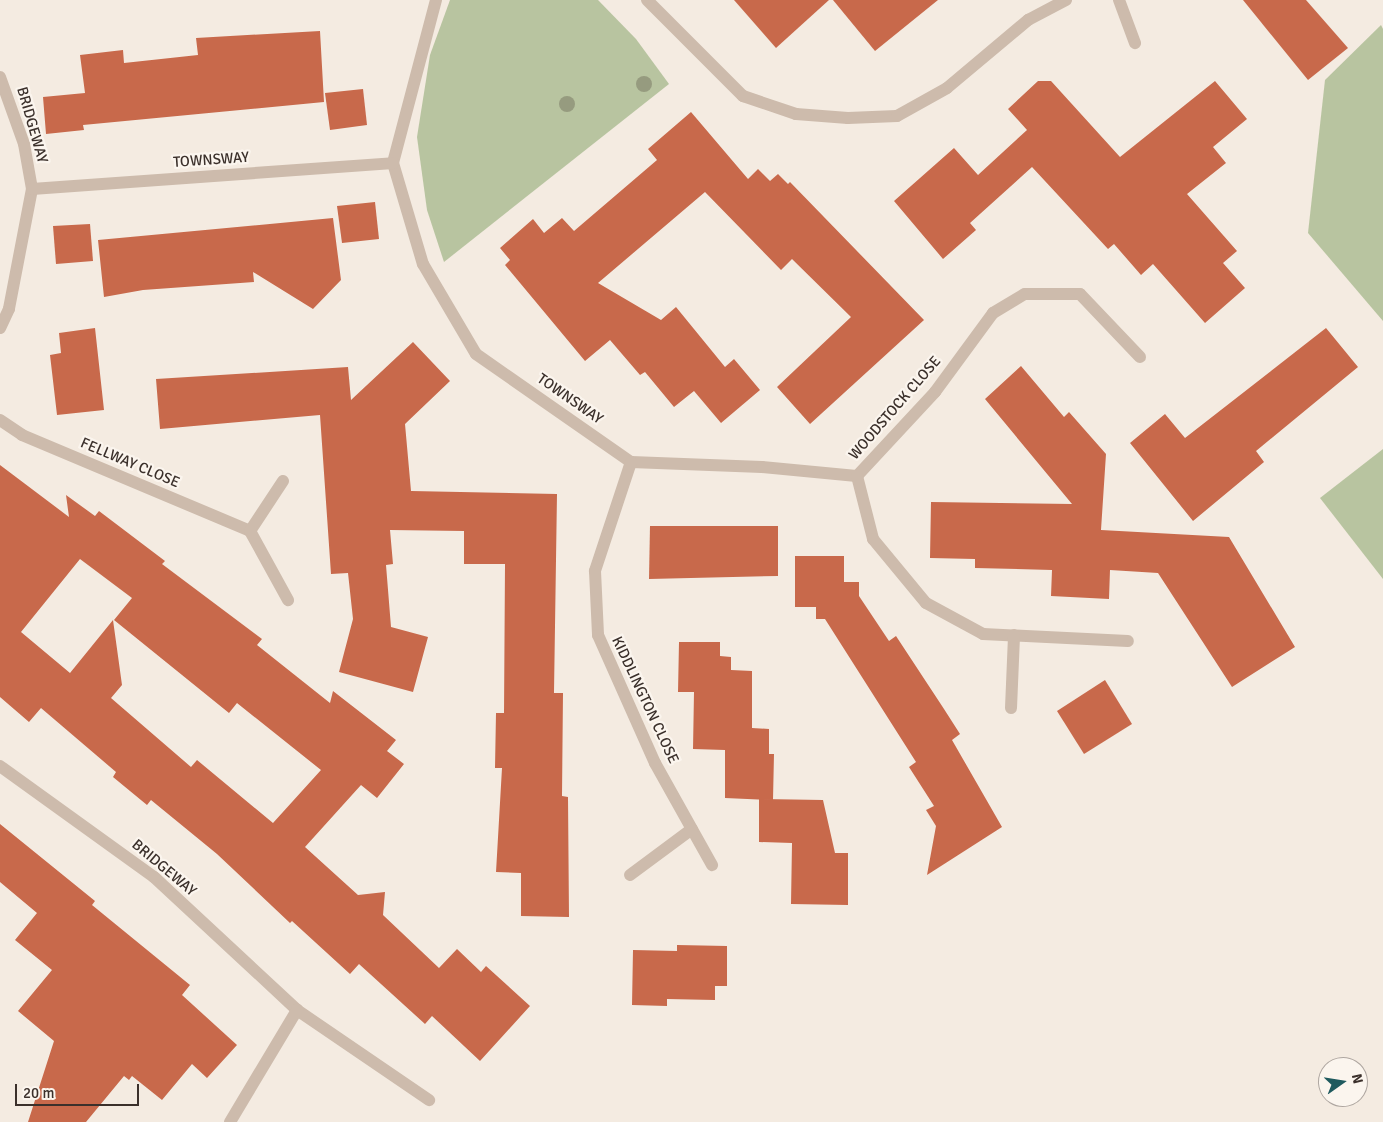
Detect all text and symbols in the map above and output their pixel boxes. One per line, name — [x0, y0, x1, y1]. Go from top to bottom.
street label: BRIDGEWAY — [13, 85, 51, 165]
street label: TOWNSWAY — [172, 148, 250, 172]
street label: WOODSTOCK CLOSE — [845, 353, 945, 463]
street label: TOWNSWAY — [534, 370, 606, 428]
street label: FELLWAY CLOSE — [78, 434, 182, 492]
street label: KIDDLINGTON CLOSE — [608, 634, 682, 766]
street label: BRIDGEWAY — [128, 836, 200, 900]
north arrow — [1318, 1057, 1368, 1107]
text: N — [1348, 1072, 1367, 1085]
scale bar — [18, 1074, 141, 1106]
text: 20 m — [23, 1084, 54, 1102]

